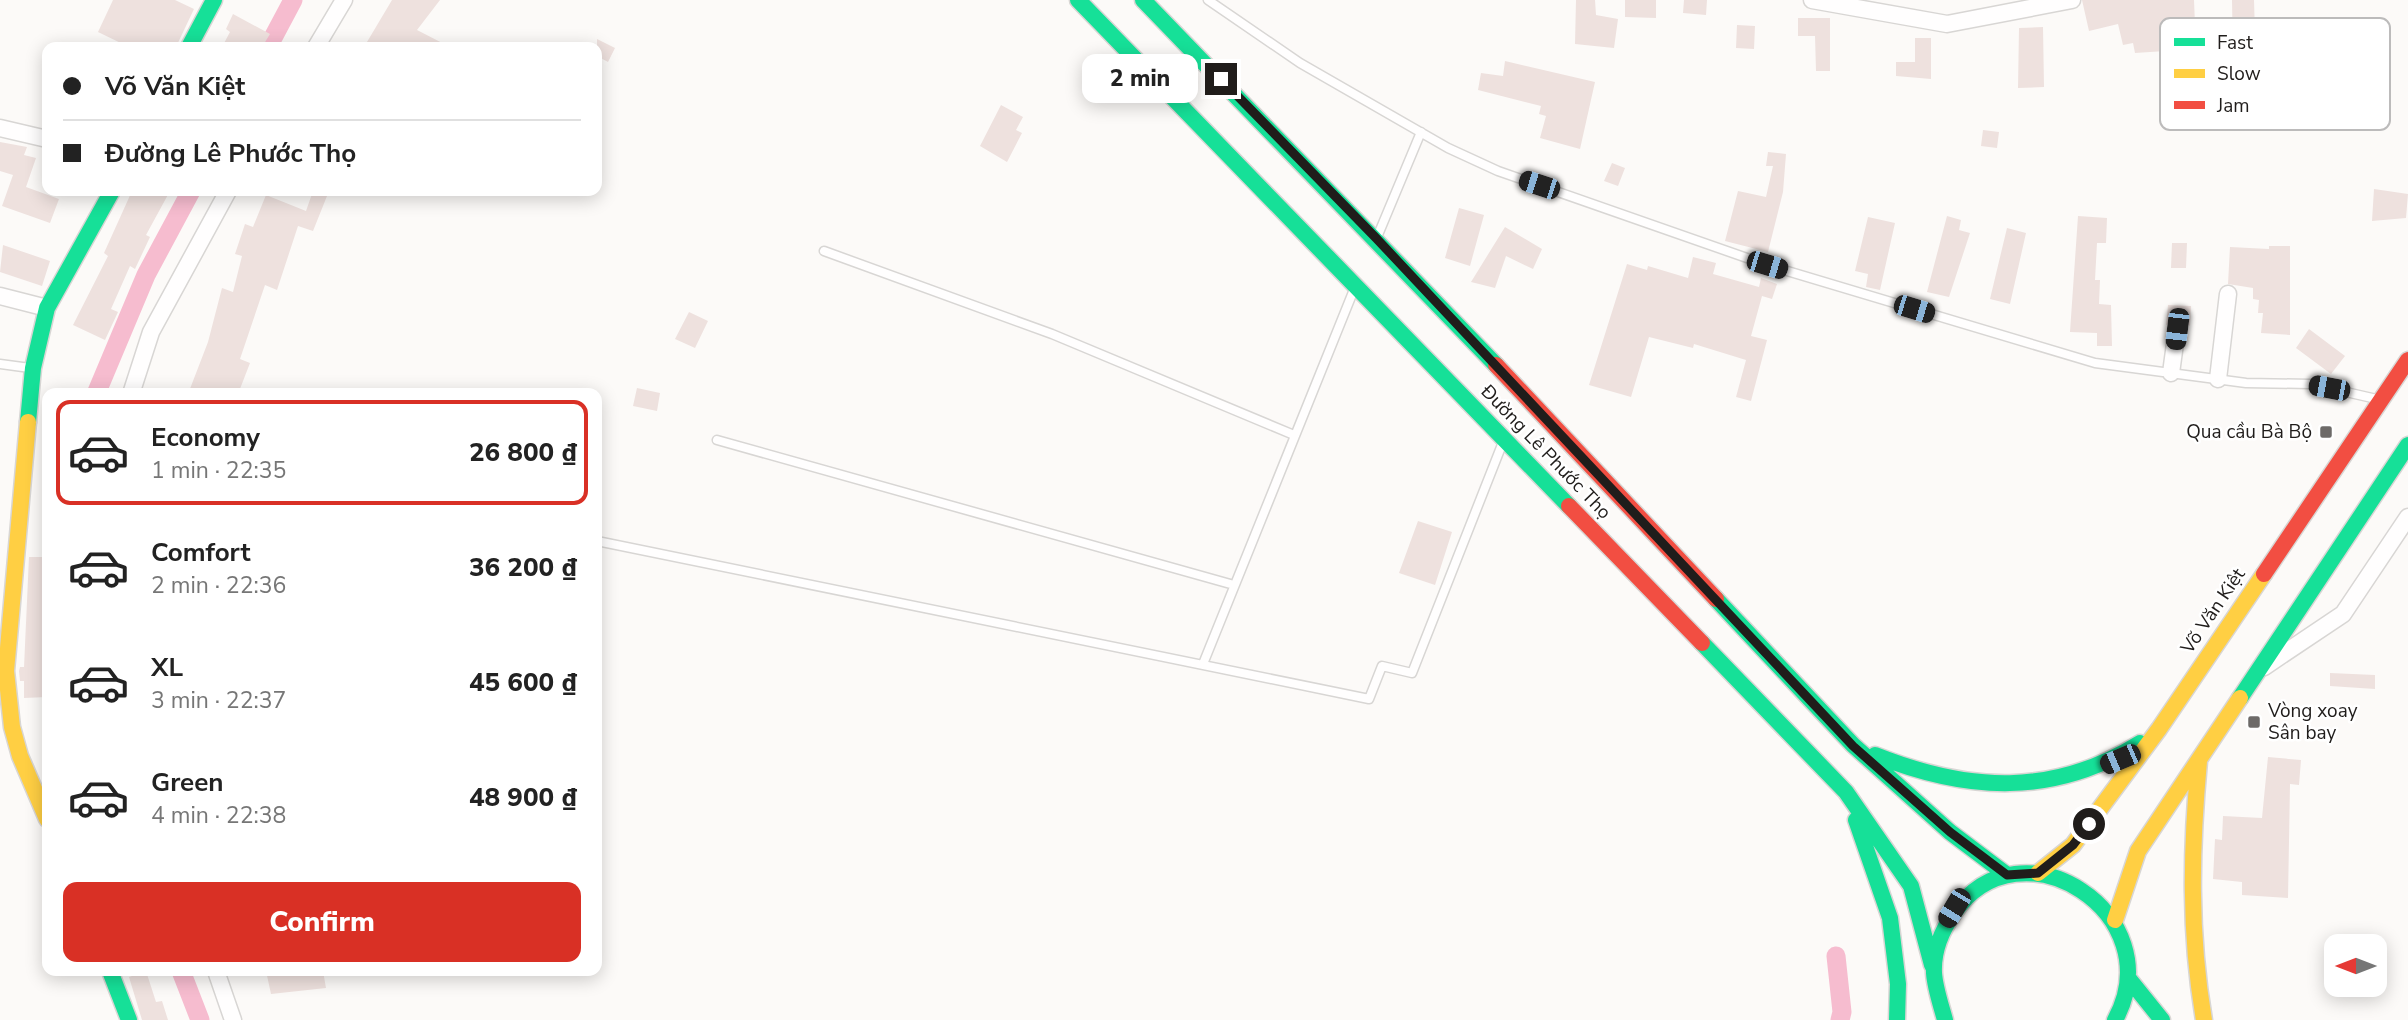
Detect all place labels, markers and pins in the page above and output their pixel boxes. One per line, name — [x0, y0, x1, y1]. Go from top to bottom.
place label: Qua cầu Bà Bộ — [2186, 419, 2312, 445]
marker: Qua cầu Bà Bộ — [2318, 424, 2334, 440]
place label: Vòng xoay Sân bay — [2267, 698, 2358, 746]
marker: Vòng xoay Sân bay — [2246, 714, 2262, 730]

